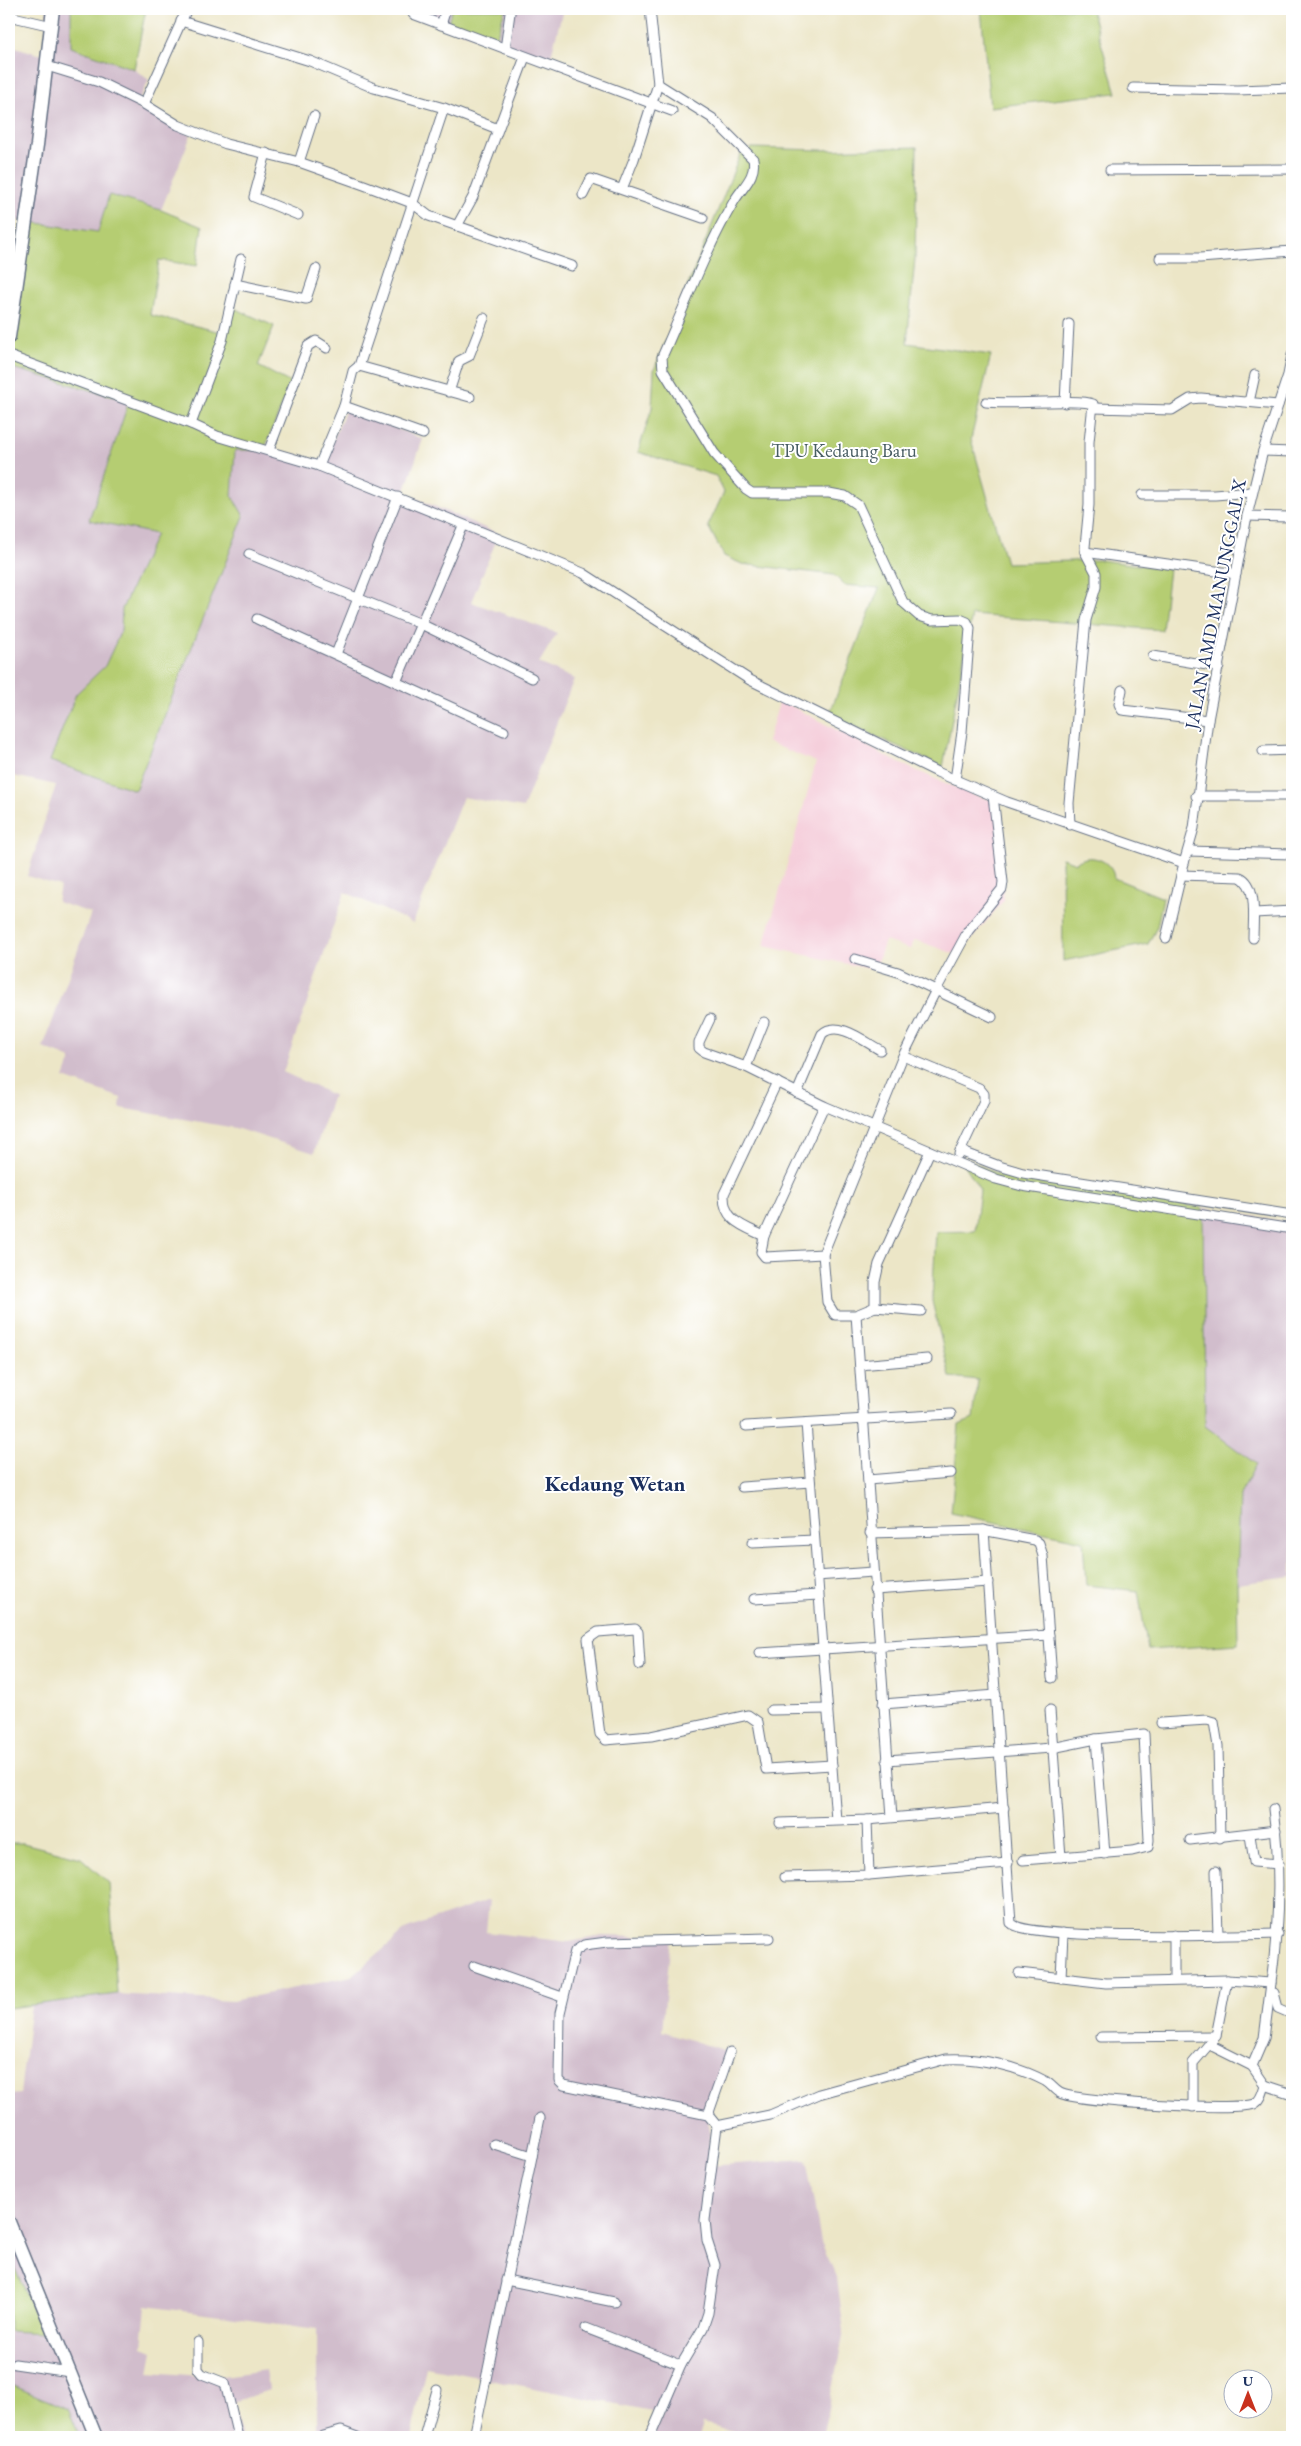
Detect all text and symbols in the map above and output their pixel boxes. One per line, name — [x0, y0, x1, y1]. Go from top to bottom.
park label: TPU Kedaung Baru — [771, 438, 917, 463]
street label: JALAN AMD MANUNGGAL X — [1179, 476, 1252, 733]
district label: Kedaung Wetan — [545, 1470, 685, 1497]
north arrow — [1224, 2368, 1274, 2418]
text: U — [1243, 2372, 1254, 2390]

